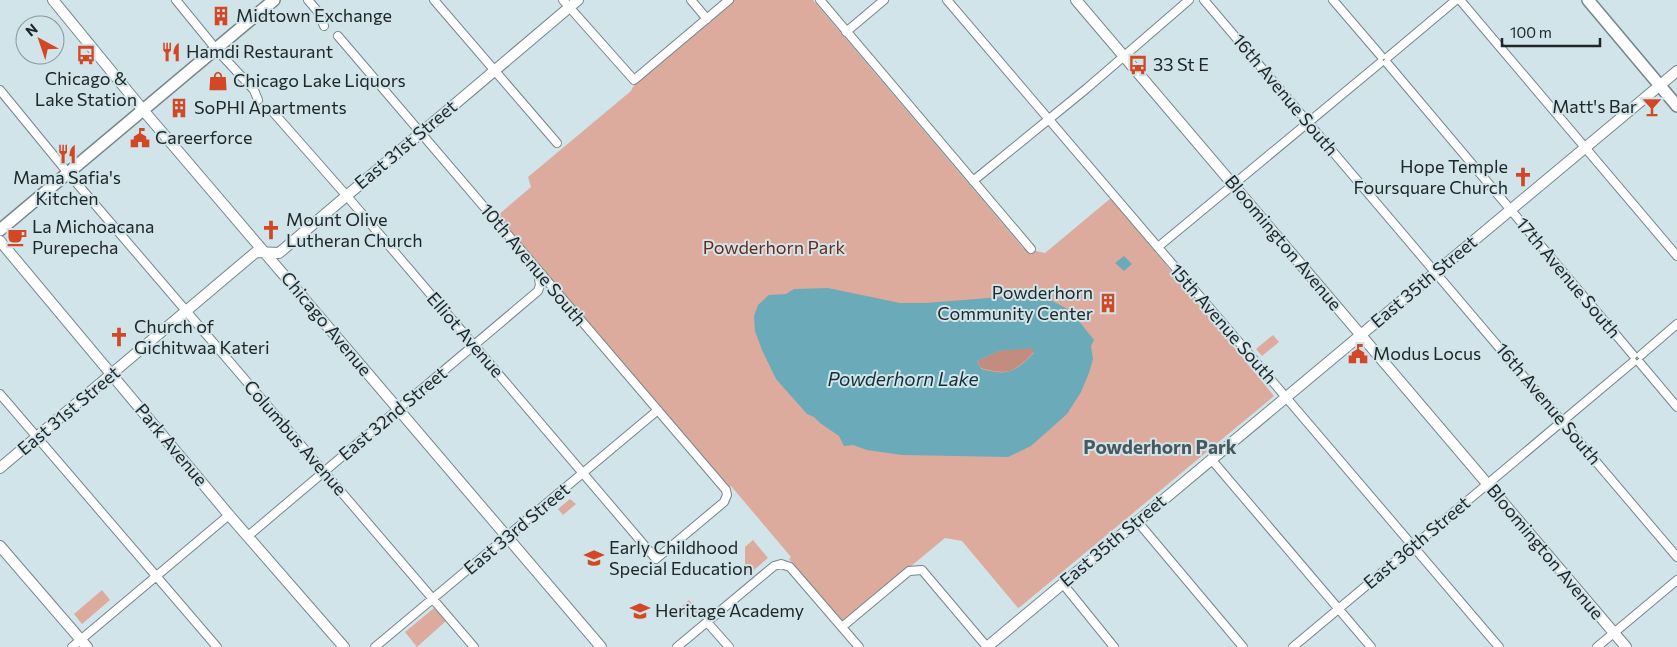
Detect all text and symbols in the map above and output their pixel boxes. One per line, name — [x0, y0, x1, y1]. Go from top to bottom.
place label: Midtown Exchange — [236, 4, 392, 26]
building icon: Midtown Exchange — [210, 5, 232, 27]
north arrow — [15, 15, 65, 65]
scale bar — [1502, 15, 1600, 47]
text: N — [22, 20, 41, 40]
text: 100 m — [1510, 23, 1552, 41]
street label: 16th Avenue South — [1228, 29, 1343, 160]
place label: Hamdi Restaurant — [186, 40, 333, 62]
restaurant icon: Hamdi Restaurant — [160, 41, 182, 63]
bus stop icon: Chicago & Lake Station — [75, 44, 97, 66]
place label: 33 St E — [1153, 53, 1209, 75]
bus stop icon: 33 St E — [1127, 54, 1149, 76]
place label: Chicago & Lake Station — [35, 67, 137, 110]
place label: Chicago Lake Liquors — [233, 69, 406, 91]
shop icon: Chicago Lake Liquors — [207, 70, 229, 92]
street label: East 31st Street — [350, 95, 461, 193]
place label: Matt's Bar — [1552, 95, 1637, 117]
place label: SoPHI Apartments — [194, 96, 347, 118]
bar icon: Matt's Bar — [1641, 96, 1663, 118]
building icon: SoPHI Apartments — [168, 97, 190, 119]
place label: Careerforce — [155, 126, 253, 148]
public building icon: Careerforce — [129, 127, 151, 149]
restaurant icon: Mama Safia's Kitchen — [56, 143, 78, 165]
place label: Hope Temple Foursquare Church — [1354, 155, 1508, 198]
place label: Mama Safia's Kitchen — [13, 166, 121, 209]
church icon: Hope Temple Foursquare Church — [1512, 166, 1534, 188]
street label: Bloomington Avenue — [1221, 170, 1347, 314]
street label: 10th Avenue South — [476, 199, 591, 330]
place label: Mount Olive Lutheran Church — [286, 208, 423, 251]
street label: 17th Avenue South — [1512, 213, 1626, 342]
place label: La Michoacana Purepecha — [32, 215, 154, 258]
church icon: Mount Olive Lutheran Church — [260, 219, 282, 241]
cafe icon: La Michoacana Purepecha — [6, 226, 28, 248]
street label: East 35th Street — [1366, 230, 1481, 332]
park label: Powderhorn Park — [703, 236, 845, 258]
street label: 15th Avenue South — [1166, 259, 1282, 388]
street label: Chicago Avenue — [277, 267, 377, 380]
place label: Powderhorn Community Center — [937, 281, 1093, 324]
street label: Elliot Avenue — [423, 287, 509, 382]
building icon: Powderhorn Community Center — [1097, 292, 1119, 314]
place label: Church of Gichitwaa Kateri — [134, 315, 270, 358]
church icon: Church of Gichitwaa Kateri — [108, 326, 130, 348]
street label: 16th Avenue South — [1491, 338, 1606, 469]
place label: Modus Locus — [1373, 342, 1481, 364]
public building icon: Modus Locus — [1347, 343, 1369, 365]
street label: East 31st Street — [13, 361, 124, 459]
street label: East 32nd Street — [334, 362, 451, 465]
water label: Powderhorn Lake — [828, 367, 979, 390]
street label: Columbus Avenue — [240, 375, 352, 500]
street label: Park Avenue — [131, 399, 213, 490]
district label: Powderhorn Park — [1083, 435, 1237, 458]
street label: East 33rd Street — [459, 478, 574, 579]
street label: Bloomington Avenue — [1483, 479, 1609, 623]
street label: East 35th Street — [1055, 489, 1170, 591]
street label: East 36th Street — [1359, 491, 1474, 593]
place label: Early Childhood Special Education — [609, 536, 753, 579]
school or university icon: Early Childhood Special Education — [583, 547, 605, 569]
place label: Heritage Academy — [655, 599, 804, 621]
school or university icon: Heritage Academy — [629, 600, 651, 622]

